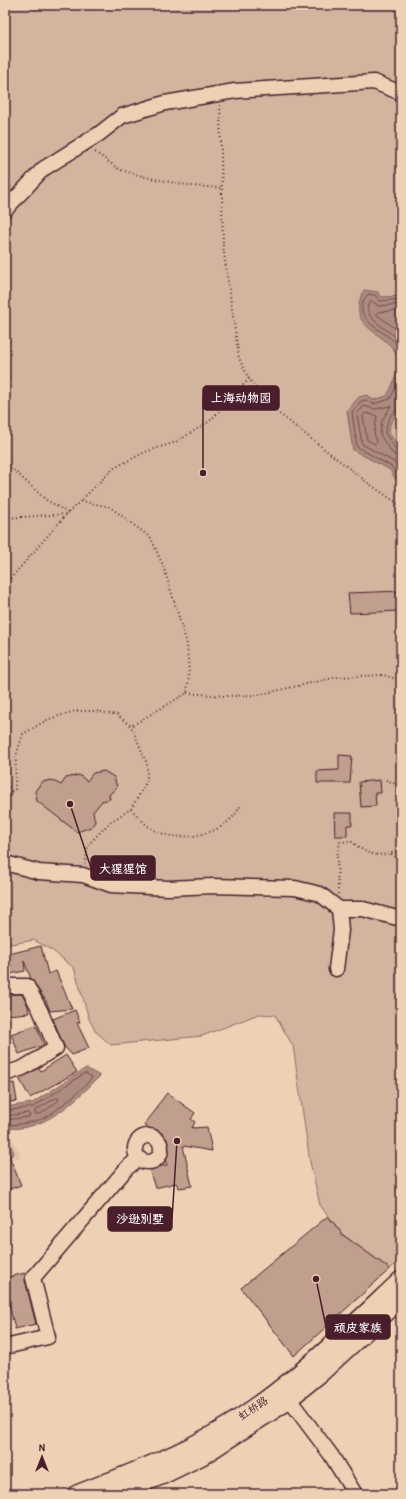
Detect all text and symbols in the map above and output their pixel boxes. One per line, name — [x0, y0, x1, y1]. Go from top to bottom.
callout: 上海动物园 — [203, 386, 279, 410]
text: 上海动物园 — [211, 389, 271, 406]
callout: 大猩猩馆 — [91, 856, 155, 880]
text: 大猩猩馆 — [99, 860, 147, 877]
callout: 沙逊别墅 — [108, 1207, 172, 1231]
text: 沙逊别墅 — [116, 1210, 164, 1227]
callout: 顽皮家族 — [326, 1315, 390, 1339]
text: 顽皮家族 — [334, 1319, 382, 1336]
street label: 虹桥路 — [235, 1393, 271, 1423]
north arrow — [22, 1437, 62, 1477]
text: N — [39, 1440, 45, 1454]

